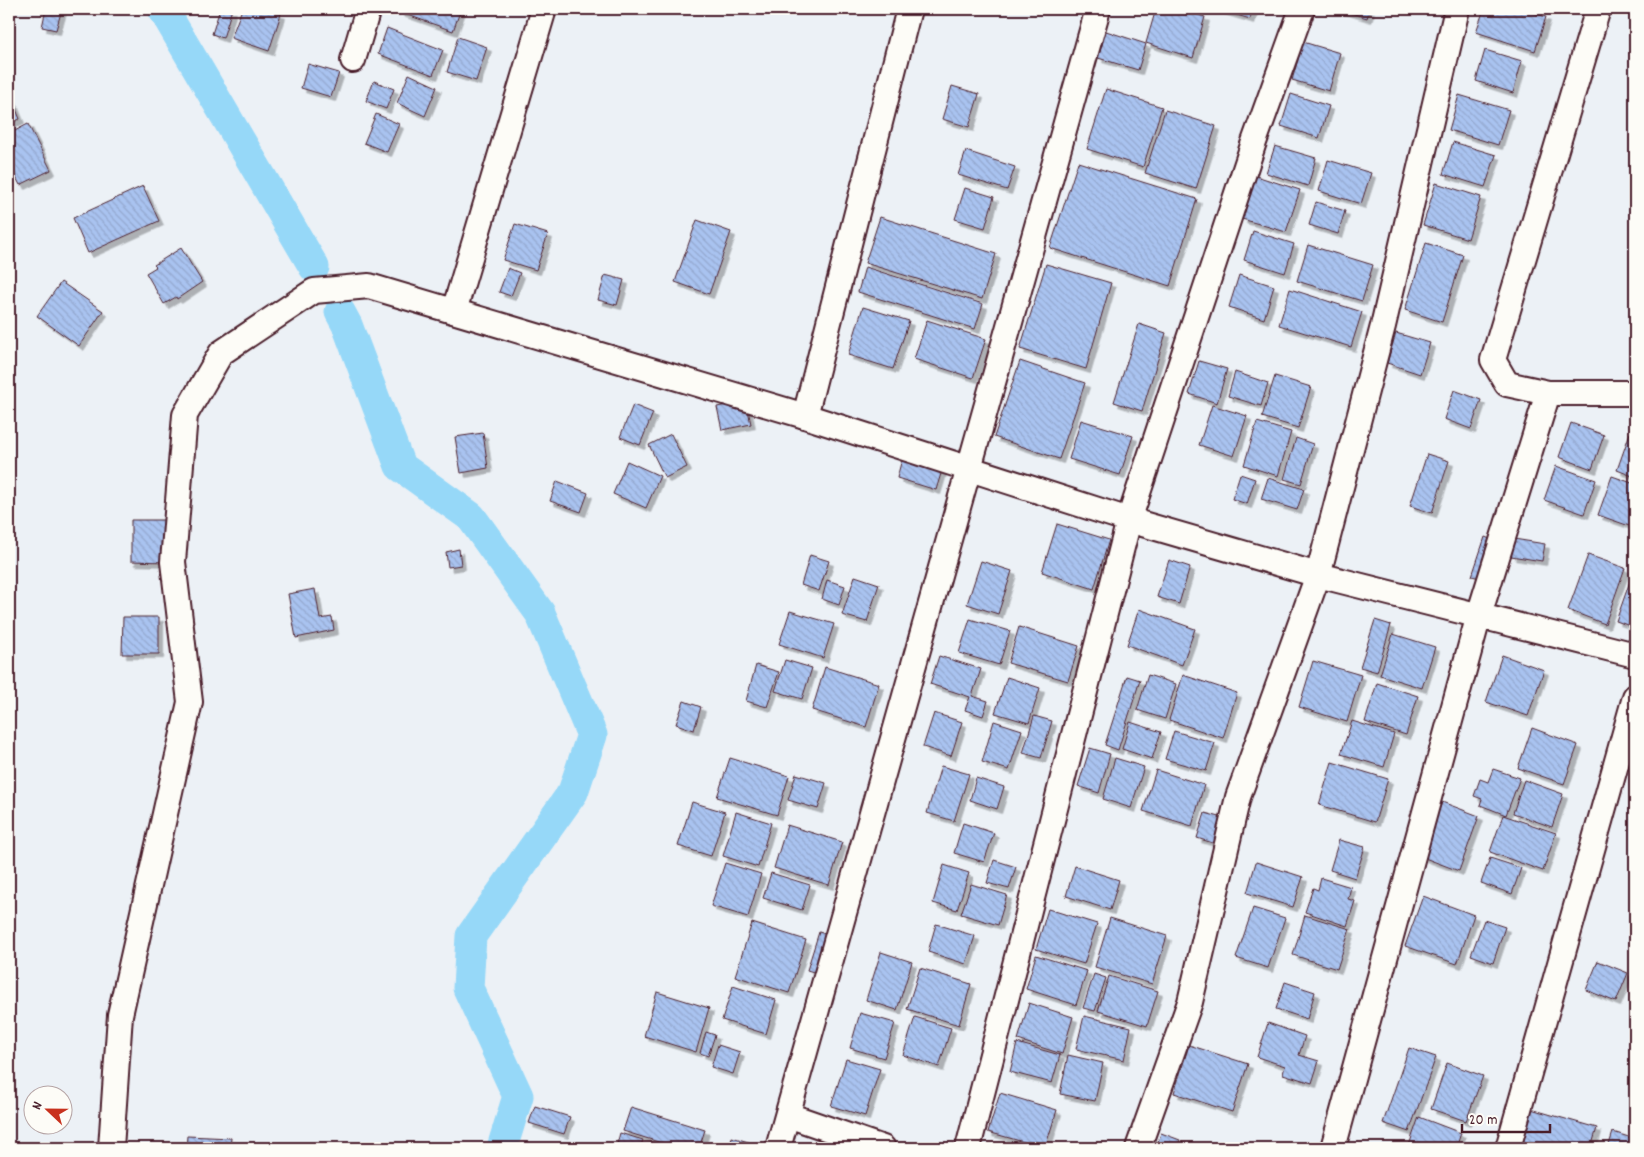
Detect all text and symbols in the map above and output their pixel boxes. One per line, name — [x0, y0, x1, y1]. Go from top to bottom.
north arrow — [22, 1084, 72, 1134]
text: N — [27, 1099, 48, 1113]
scale bar — [1462, 1102, 1549, 1134]
text: 20 m — [1469, 1110, 1497, 1132]

